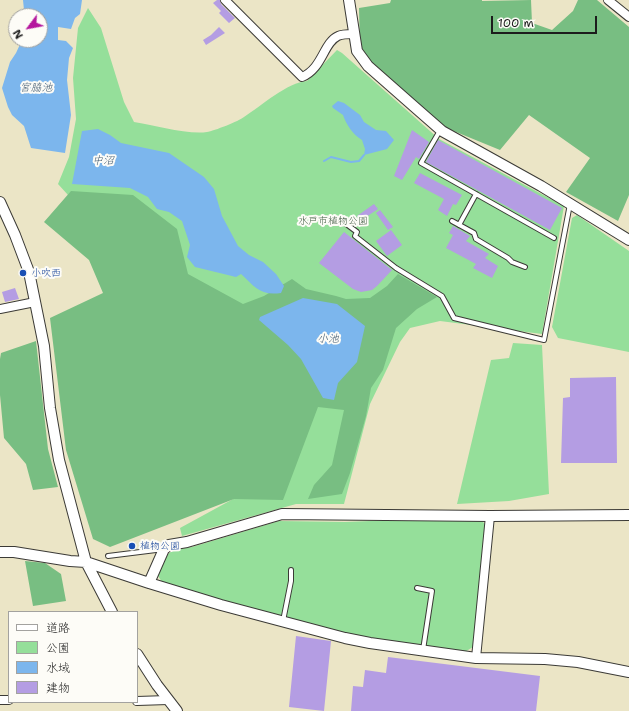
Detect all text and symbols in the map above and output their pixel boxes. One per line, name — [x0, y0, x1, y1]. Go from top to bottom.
north arrow — [8, 8, 48, 48]
scale bar — [493, 8, 599, 34]
text: 100 m — [498, 15, 534, 31]
text: N — [10, 26, 27, 42]
water label: 宮脇池 — [20, 81, 52, 95]
water label: 中沼 — [92, 154, 114, 168]
park label: 水戸市植物公園 — [298, 215, 368, 227]
place label: 小吹西 — [31, 267, 61, 279]
marker: 小吹西 — [18, 268, 28, 278]
water label: 小池 — [317, 332, 339, 346]
place label: 植物公園 — [140, 540, 180, 552]
marker: 植物公園 — [127, 541, 137, 551]
legend — [8, 611, 138, 703]
text: 道路 — [46, 620, 70, 636]
text: 公園 — [46, 640, 70, 656]
text: 水域 — [46, 660, 70, 676]
text: 建物 — [46, 680, 70, 696]

